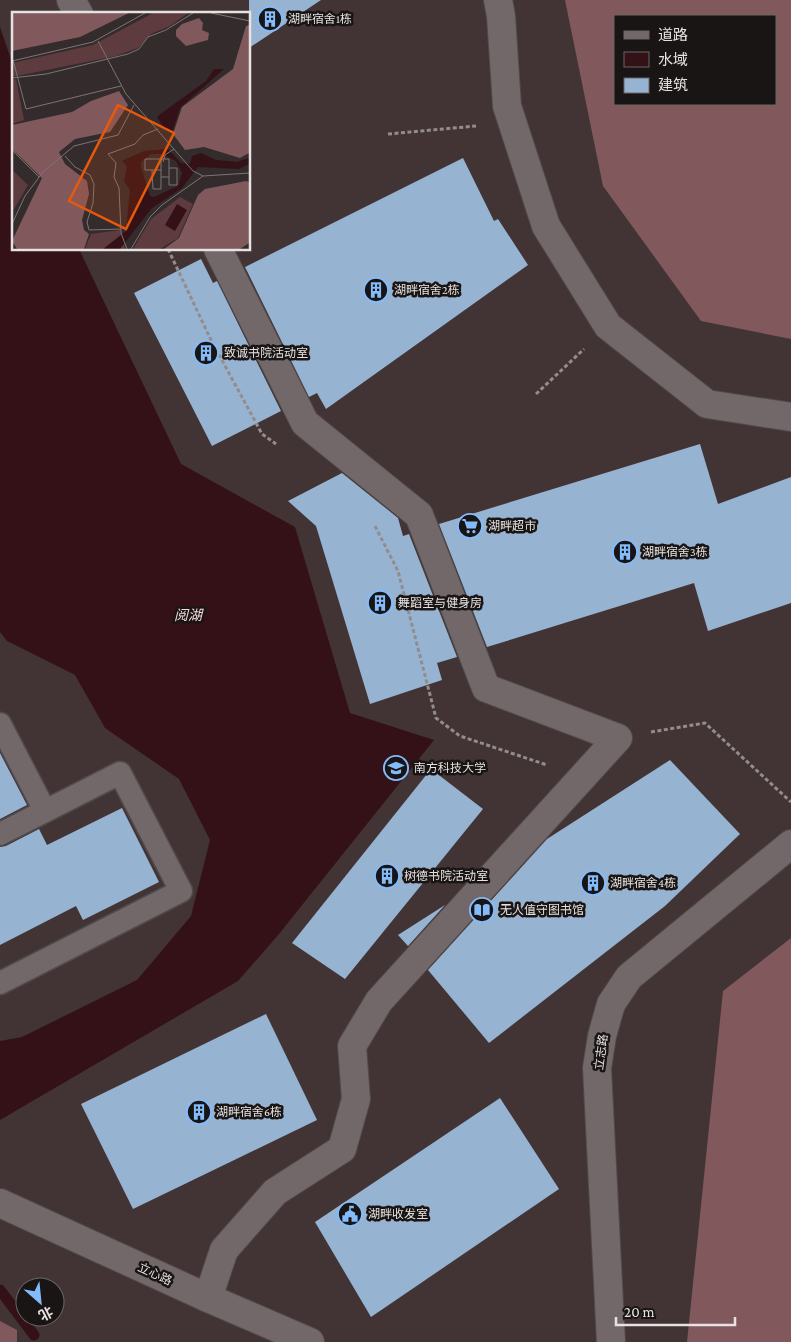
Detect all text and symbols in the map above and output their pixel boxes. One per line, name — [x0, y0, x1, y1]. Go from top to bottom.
building icon: 湖畔宿舍1栋 — [257, 6, 283, 32]
inset map — [12, 12, 250, 250]
place label: 湖畔宿舍1栋 — [288, 12, 352, 26]
legend — [614, 15, 776, 105]
text: 道路 — [658, 27, 688, 43]
text: 水域 — [658, 52, 688, 68]
text: 建筑 — [658, 77, 688, 93]
building icon: 湖畔宿舍2栋 — [363, 277, 389, 303]
place label: 湖畔宿舍2栋 — [394, 283, 460, 297]
building icon: 致诚书院活动室 — [193, 340, 219, 366]
place label: 致诚书院活动室 — [224, 346, 308, 360]
supermarket icon: 湖畔超市 — [457, 513, 483, 539]
place label: 湖畔超市 — [488, 519, 536, 533]
building icon: 湖畔宿舍3栋 — [612, 539, 638, 565]
place label: 湖畔宿舍3栋 — [642, 545, 708, 559]
building icon: 舞蹈室与健身房 — [367, 590, 393, 616]
place label: 舞蹈室与健身房 — [398, 596, 482, 610]
water label: 阅湖 — [174, 607, 204, 623]
school or university icon: 南方科技大学 — [383, 755, 409, 781]
place label: 南方科技大学 — [414, 761, 486, 775]
building icon: 树德书院活动室 — [374, 863, 400, 889]
place label: 树德书院活动室 — [404, 869, 488, 883]
building icon: 湖畔宿舍4栋 — [580, 870, 606, 896]
place label: 湖畔宿舍4栋 — [610, 876, 676, 890]
library icon: 无人值守图书馆 — [469, 897, 495, 923]
place label: 无人值守图书馆 — [500, 903, 584, 917]
street label: 立志路 — [592, 1033, 610, 1071]
building icon: 湖畔宿舍6栋 — [186, 1099, 212, 1125]
place label: 湖畔宿舍6栋 — [216, 1105, 282, 1119]
public building icon: 湖畔收发室 — [337, 1201, 363, 1227]
place label: 湖畔收发室 — [368, 1207, 428, 1221]
street label: 立心路 — [136, 1260, 174, 1288]
north arrow — [15, 1277, 65, 1327]
scale bar — [616, 1294, 735, 1326]
text: 北 — [36, 1303, 56, 1324]
text: 20 m — [624, 1304, 655, 1320]

